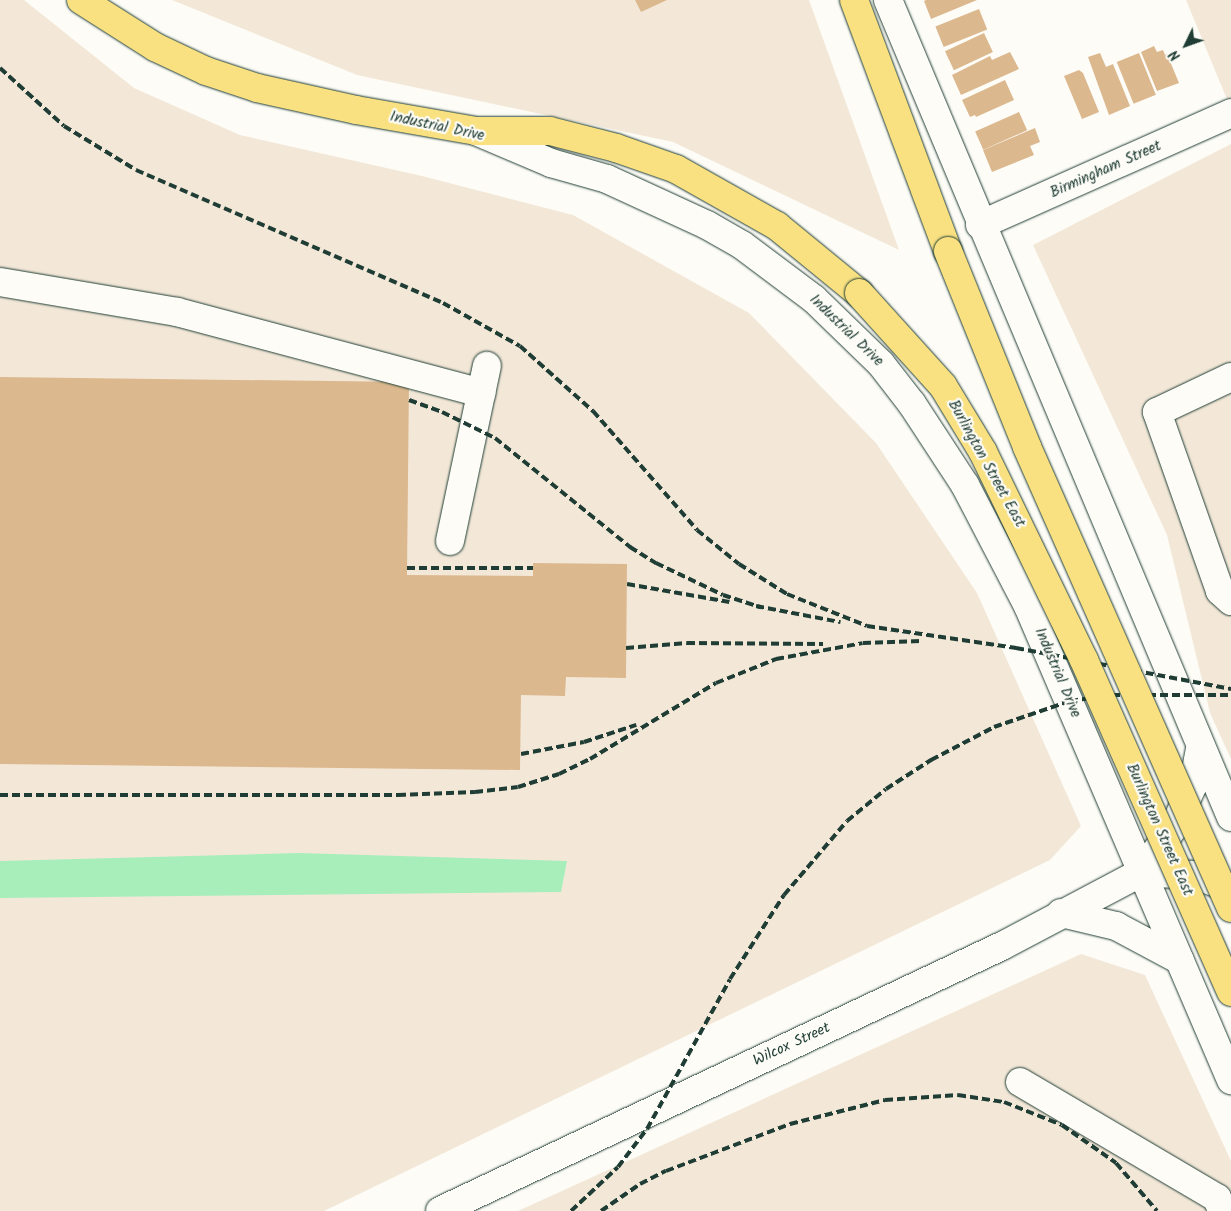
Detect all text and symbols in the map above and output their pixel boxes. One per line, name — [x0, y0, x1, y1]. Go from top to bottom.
north arrow — [1161, 20, 1211, 70]
text: N — [1164, 44, 1186, 66]
street label: Industrial Drive — [388, 108, 486, 146]
street label: Birmingham Street — [1048, 137, 1164, 203]
street label: Industrial Drive — [805, 291, 887, 371]
street label: Burlington Street East — [944, 397, 1028, 531]
street label: Industrial Drive — [1030, 625, 1084, 721]
street label: Burlington Street East — [1122, 761, 1196, 899]
street label: Wilcox Street — [751, 1019, 833, 1071]

